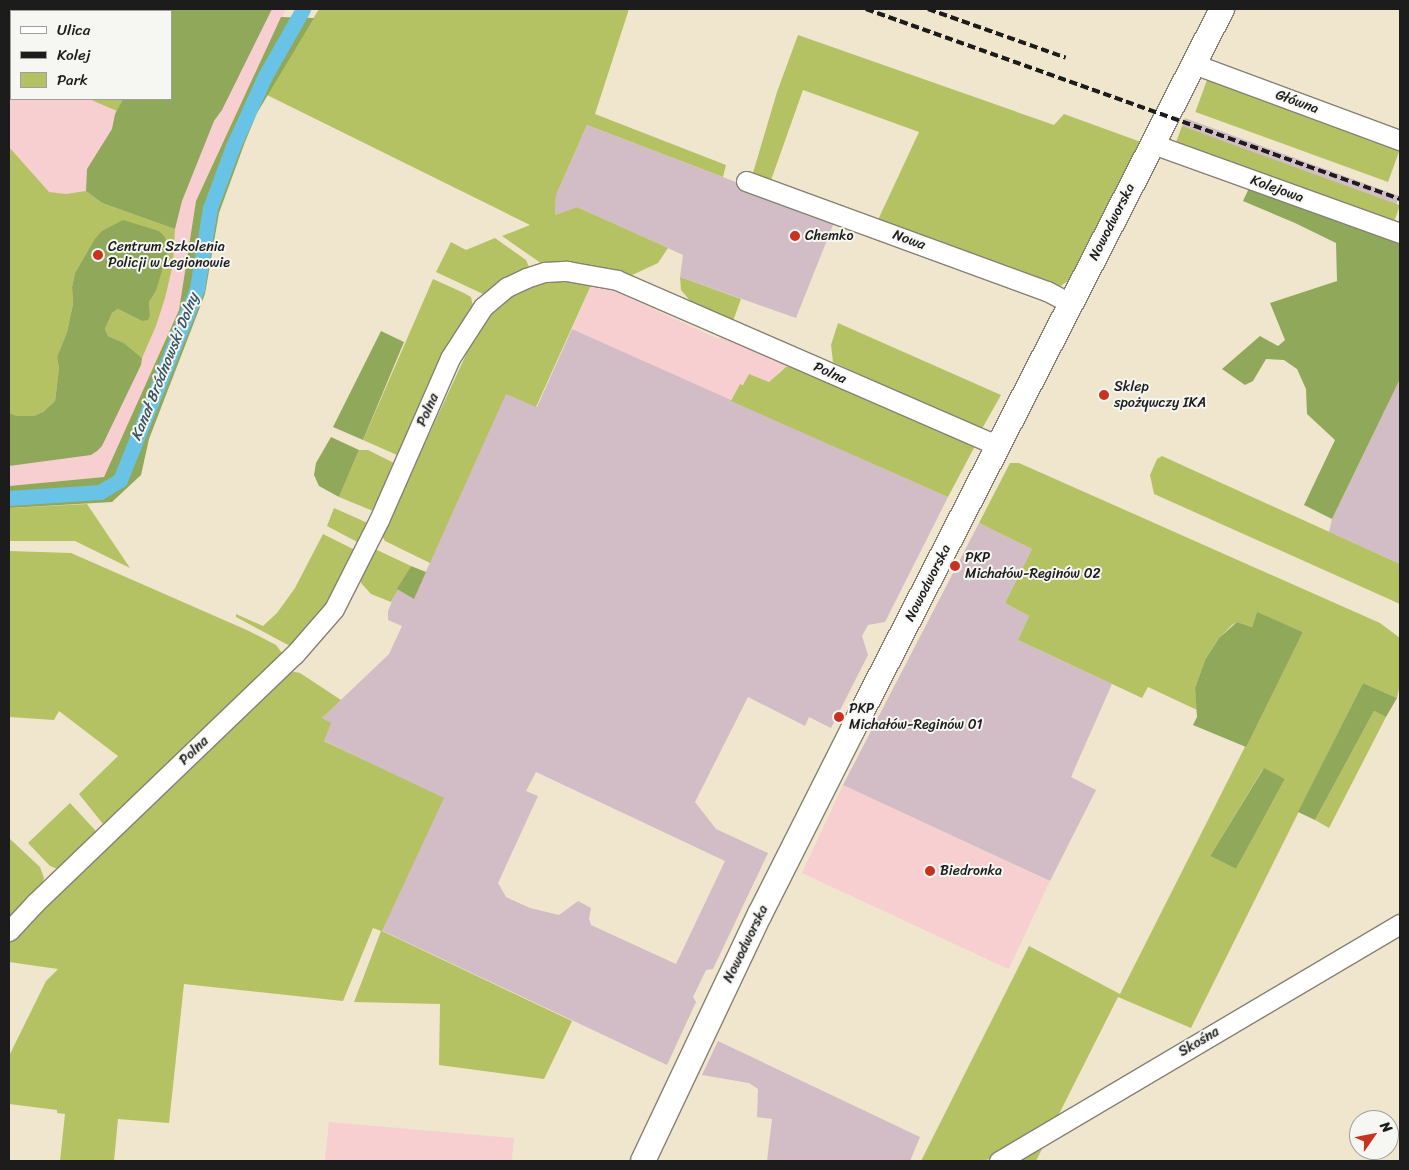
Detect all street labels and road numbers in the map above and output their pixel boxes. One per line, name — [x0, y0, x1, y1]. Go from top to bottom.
street label: Główna — [1273, 86, 1321, 118]
street label: Kolejowa — [1248, 172, 1306, 206]
street label: Nowodworska — [1085, 181, 1139, 263]
street label: Nowa — [890, 226, 928, 254]
street label: Polna — [811, 358, 849, 388]
street label: Polna — [413, 391, 443, 429]
street label: Nowodworska — [901, 542, 955, 624]
street label: Polna — [176, 733, 212, 769]
street label: Nowodworska — [720, 902, 772, 986]
street label: Skośna — [1176, 1023, 1222, 1061]

